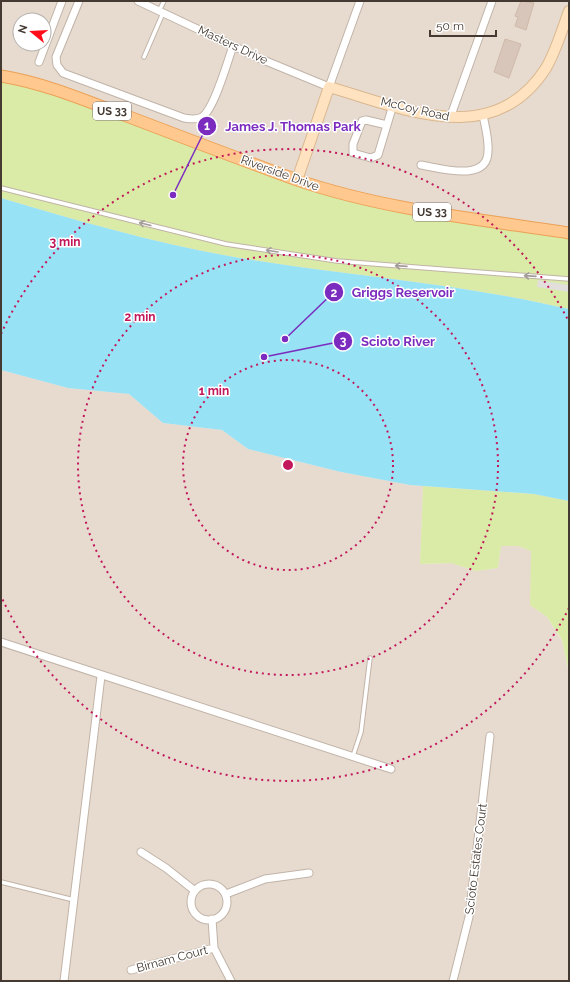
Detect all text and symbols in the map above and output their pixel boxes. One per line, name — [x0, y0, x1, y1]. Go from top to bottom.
north arrow — [12, 12, 52, 52]
scale bar — [430, 12, 496, 38]
text: 50 m — [436, 19, 464, 33]
text: N — [15, 23, 30, 35]
street label: Masters Drive — [196, 23, 270, 67]
street label: McCoy Road — [379, 94, 451, 124]
road number: US 33 — [93, 102, 131, 120]
callout: James J. Thomas Park — [197, 114, 369, 139]
text: 1 — [204, 119, 210, 133]
text: James J. Thomas Park — [225, 119, 361, 134]
street label: Riverside Drive — [239, 152, 321, 194]
road number: US 33 — [413, 203, 451, 221]
one-way arrow — [138, 219, 151, 227]
text: 3 min — [49, 235, 81, 249]
one-way arrow — [265, 247, 278, 255]
one-way arrow — [394, 263, 407, 270]
one-way arrow — [524, 273, 537, 280]
callout: Griggs Reservoir — [324, 280, 463, 305]
text: Griggs Reservoir — [352, 285, 454, 300]
text: 2 — [331, 286, 338, 300]
text: 2 min — [124, 310, 156, 324]
callout: Scioto River — [333, 328, 443, 353]
text: 3 — [340, 334, 347, 348]
text: Scioto River — [361, 334, 435, 349]
text: 1 min — [199, 384, 229, 398]
centre of rings — [281, 458, 295, 472]
street label: Scioto Estates Court — [462, 803, 490, 915]
street label: Birnam Court — [135, 943, 209, 975]

